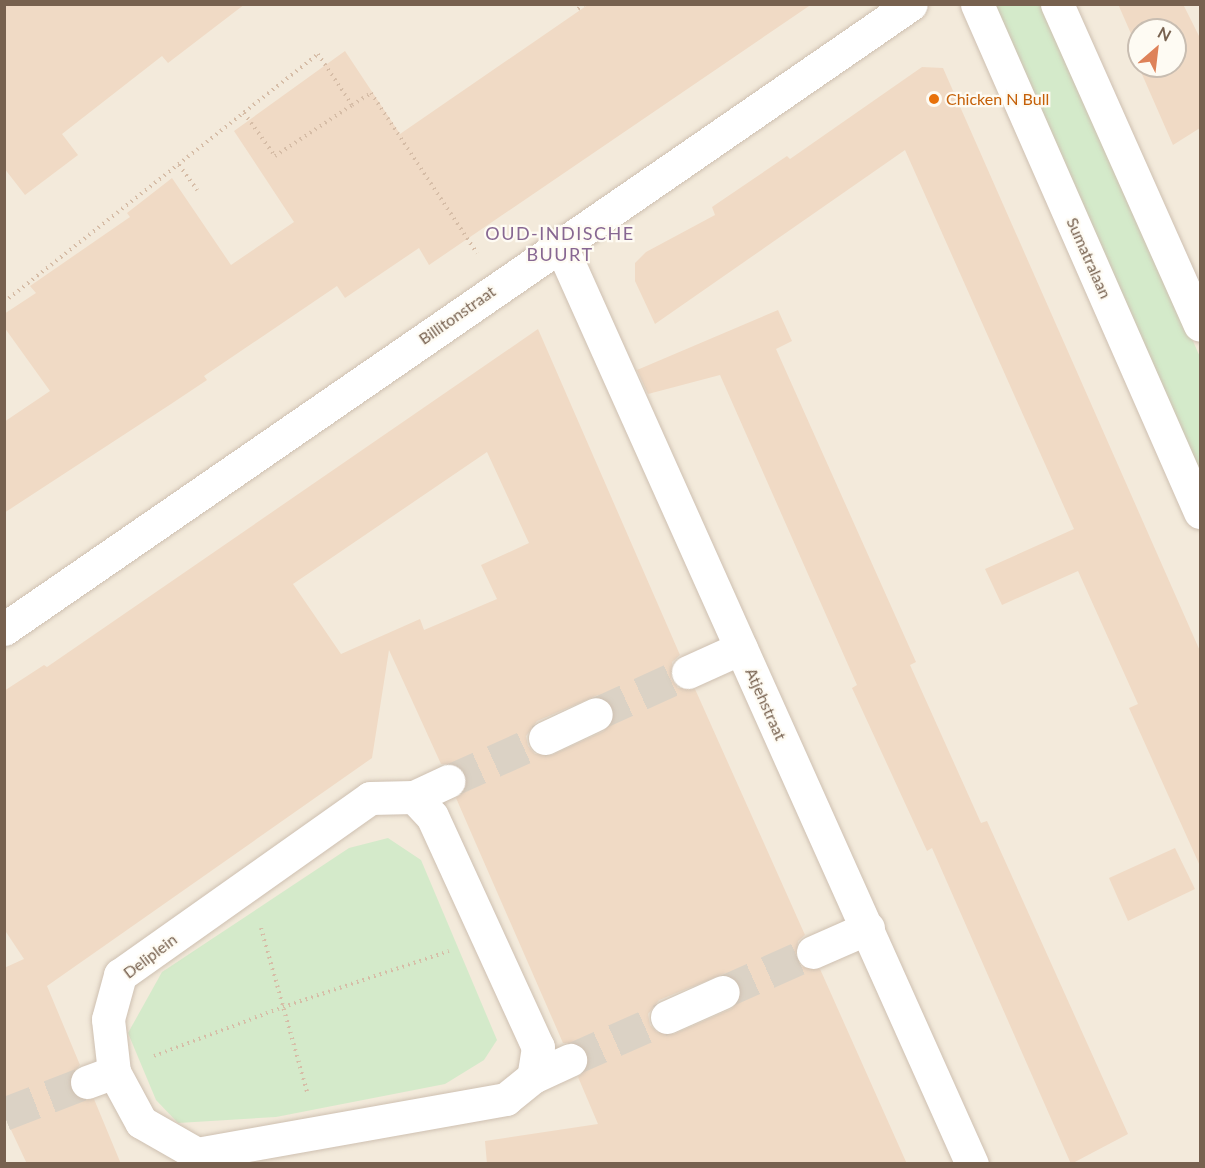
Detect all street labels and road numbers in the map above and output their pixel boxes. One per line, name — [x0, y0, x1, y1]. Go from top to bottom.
street label: Sumatralaan — [1063, 215, 1115, 301]
street label: Billitonstraat — [415, 282, 499, 348]
street label: Atjehstraat — [742, 665, 790, 743]
street label: Deliplein — [119, 930, 181, 982]

